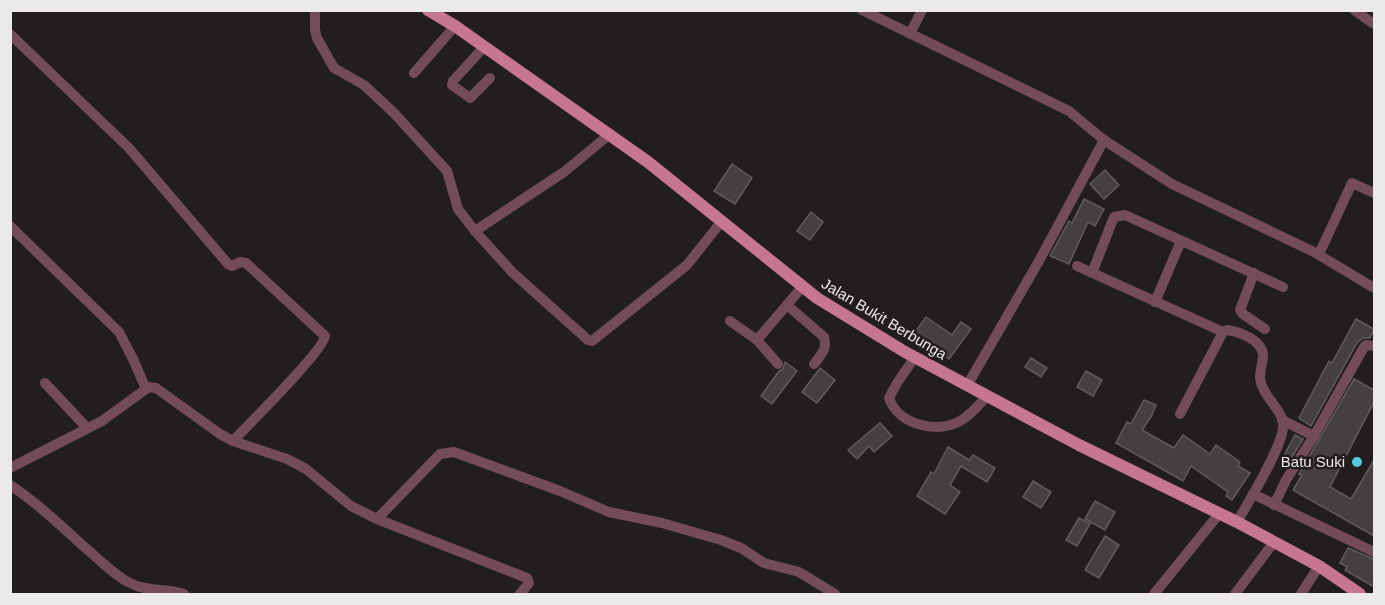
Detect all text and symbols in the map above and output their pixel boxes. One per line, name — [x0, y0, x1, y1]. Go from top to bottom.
street label: Jalan Bukit Berbunga — [819, 275, 950, 363]
place label: Batu Suki — [1281, 453, 1345, 470]
marker: Batu Suki — [1350, 455, 1364, 469]

